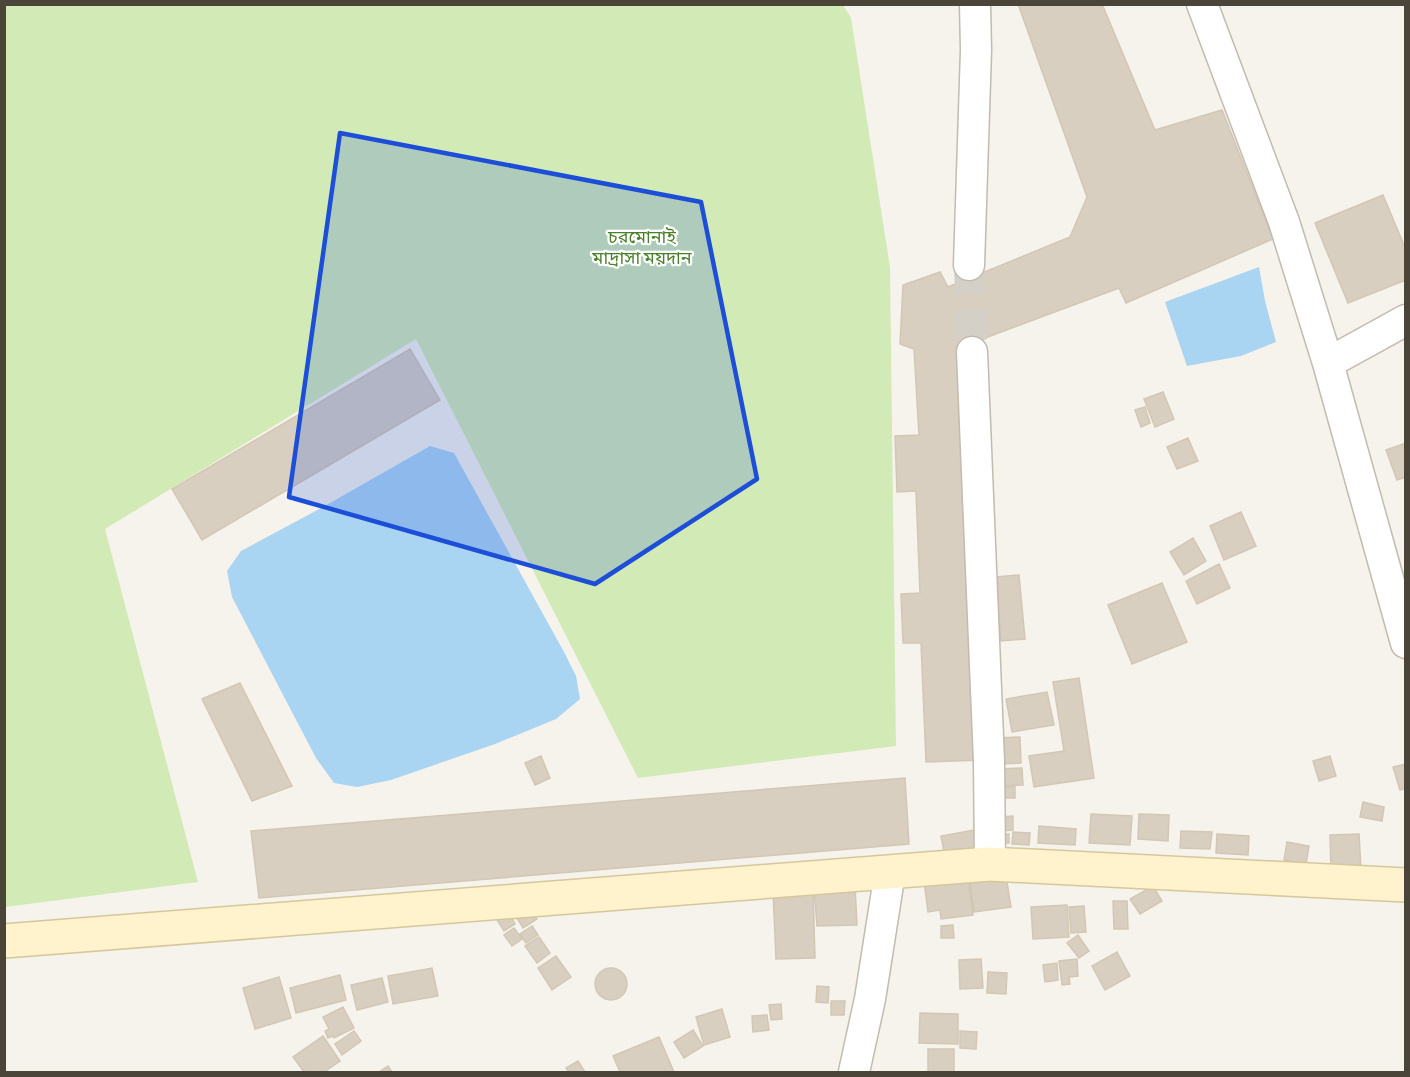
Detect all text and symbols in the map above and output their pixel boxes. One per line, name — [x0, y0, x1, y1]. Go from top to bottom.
park label: চরমোনাই মাদ্রাসা ময়দান — [591, 225, 693, 271]

